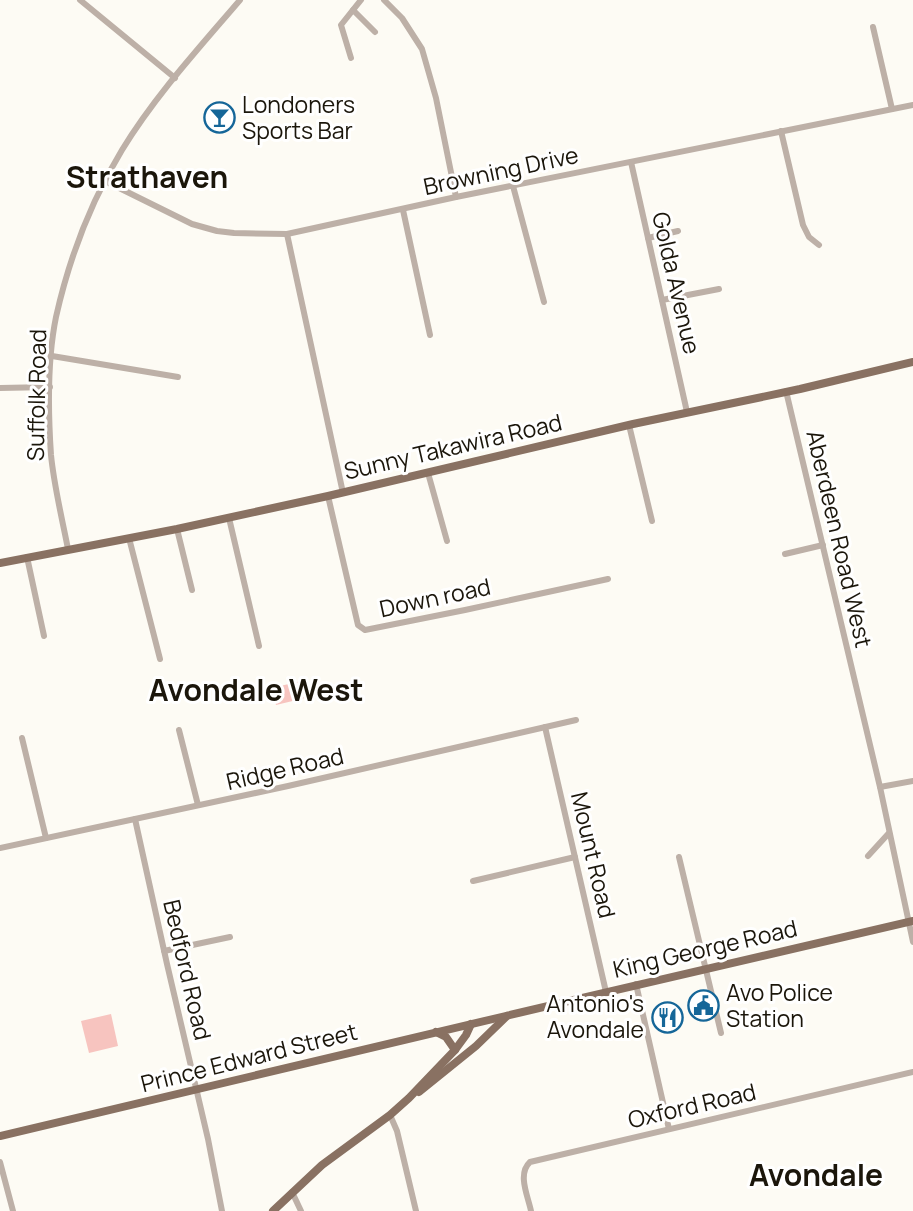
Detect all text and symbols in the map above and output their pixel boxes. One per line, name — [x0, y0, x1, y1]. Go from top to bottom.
place label: Londoners Sports Bar — [242, 88, 355, 146]
bar icon: Londoners Sports Bar — [202, 101, 236, 135]
street label: Browning Drive — [420, 138, 581, 202]
district label: Strathaven — [66, 156, 228, 197]
street label: Golda Avenue — [645, 209, 709, 357]
street label: Suffolk Road — [19, 329, 53, 461]
street label: Sunny Takawira Road — [341, 405, 565, 487]
street label: Aberdeen Road West — [799, 427, 881, 651]
street label: Down road — [376, 570, 493, 624]
district label: Avondale West — [149, 669, 364, 710]
street label: Ridge Road — [223, 739, 347, 797]
street label: Mount Road — [564, 789, 624, 921]
street label: Bedford Road — [156, 896, 220, 1043]
street label: King George Road — [610, 911, 800, 985]
place label: Avo Police Station — [726, 976, 833, 1034]
place label: Antonio's Avondale — [546, 987, 644, 1045]
public building icon: Avo Police Station — [686, 989, 720, 1023]
restaurant icon: Antonio's Avondale — [650, 1000, 684, 1034]
street label: Prince Edward Street — [137, 1015, 360, 1099]
street label: Oxford Road — [625, 1075, 759, 1135]
district label: Avondale — [749, 1154, 883, 1195]

